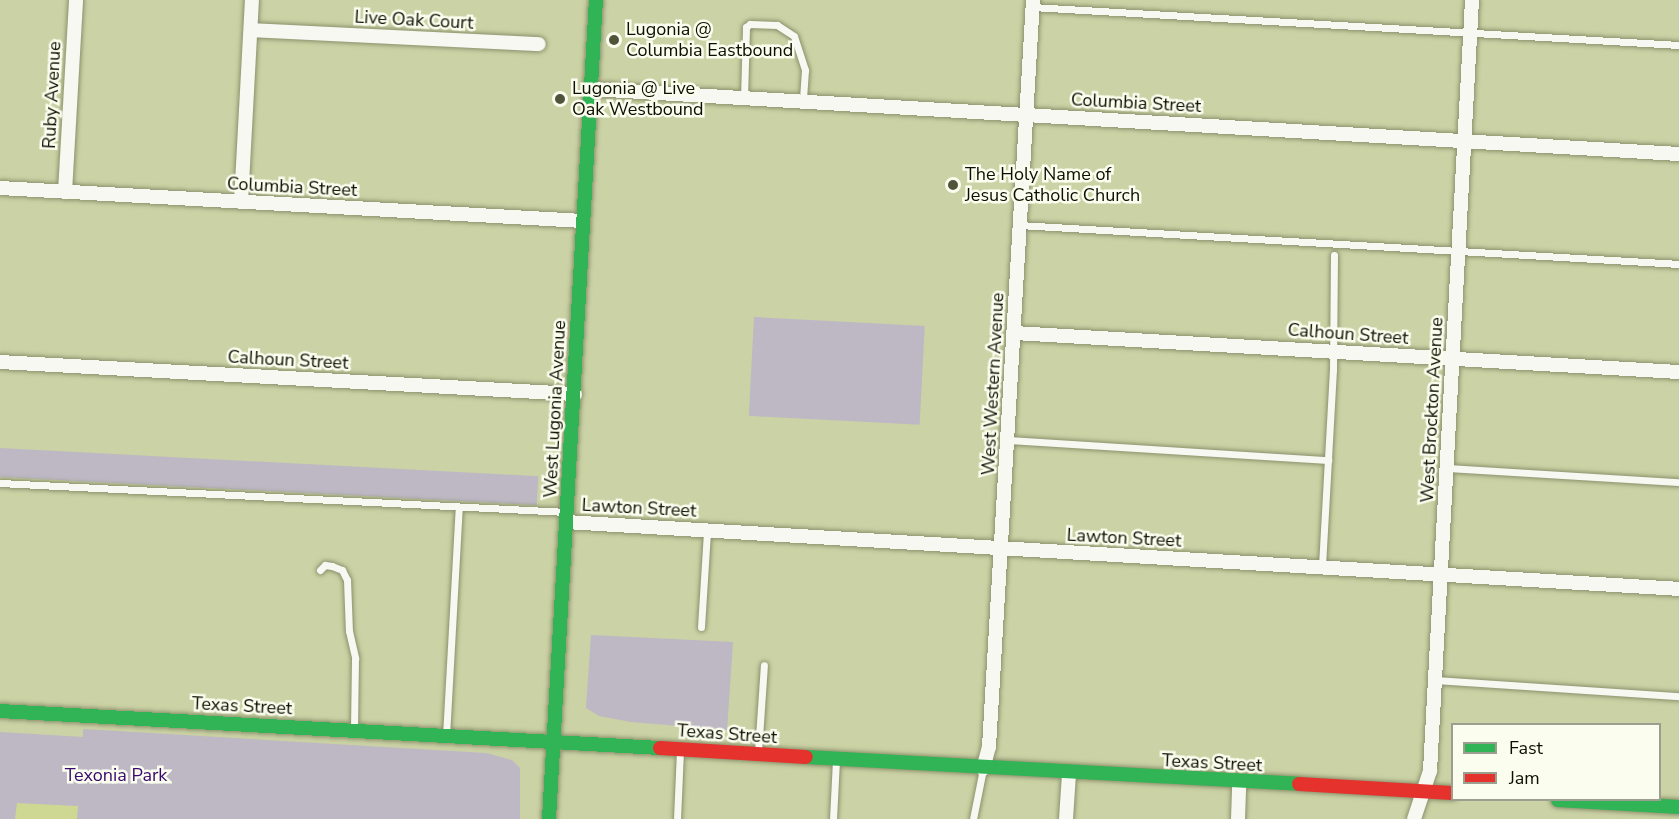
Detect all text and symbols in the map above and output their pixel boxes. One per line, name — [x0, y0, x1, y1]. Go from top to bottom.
street label: Live Oak Court — [354, 6, 474, 34]
place label: Lugonia @ Columbia Eastbound — [626, 19, 793, 62]
marker: Lugonia @ Columbia Eastbound — [607, 33, 621, 47]
street label: Ruby Avenue — [38, 41, 66, 149]
place label: Lugonia @ Live Oak Westbound — [572, 78, 703, 121]
street label: Columbia Street — [1070, 89, 1202, 117]
marker: Lugonia @ Live Oak Westbound — [553, 92, 567, 106]
place label: The Holy Name of Jesus Catholic Church — [965, 164, 1140, 207]
street label: Columbia Street — [226, 173, 358, 201]
marker: The Holy Name of Jesus Catholic Church — [946, 178, 960, 192]
street label: West Western Avenue — [977, 292, 1009, 476]
street label: West Brockton Avenue — [1416, 317, 1448, 503]
street label: Calhoun Street — [1287, 319, 1409, 349]
street label: West Lugonia Avenue — [540, 320, 570, 498]
street label: Calhoun Street — [227, 346, 349, 374]
street label: Lawton Street — [581, 494, 697, 522]
street label: Lawton Street — [1066, 524, 1182, 552]
street label: Texas Street — [191, 693, 293, 719]
street label: Texas Street — [676, 720, 778, 748]
legend — [1451, 723, 1661, 801]
text: Fast — [1509, 736, 1543, 760]
street label: Texas Street — [1161, 750, 1263, 776]
park label: Texonia Park — [65, 764, 167, 786]
text: Jam — [1509, 766, 1540, 790]

